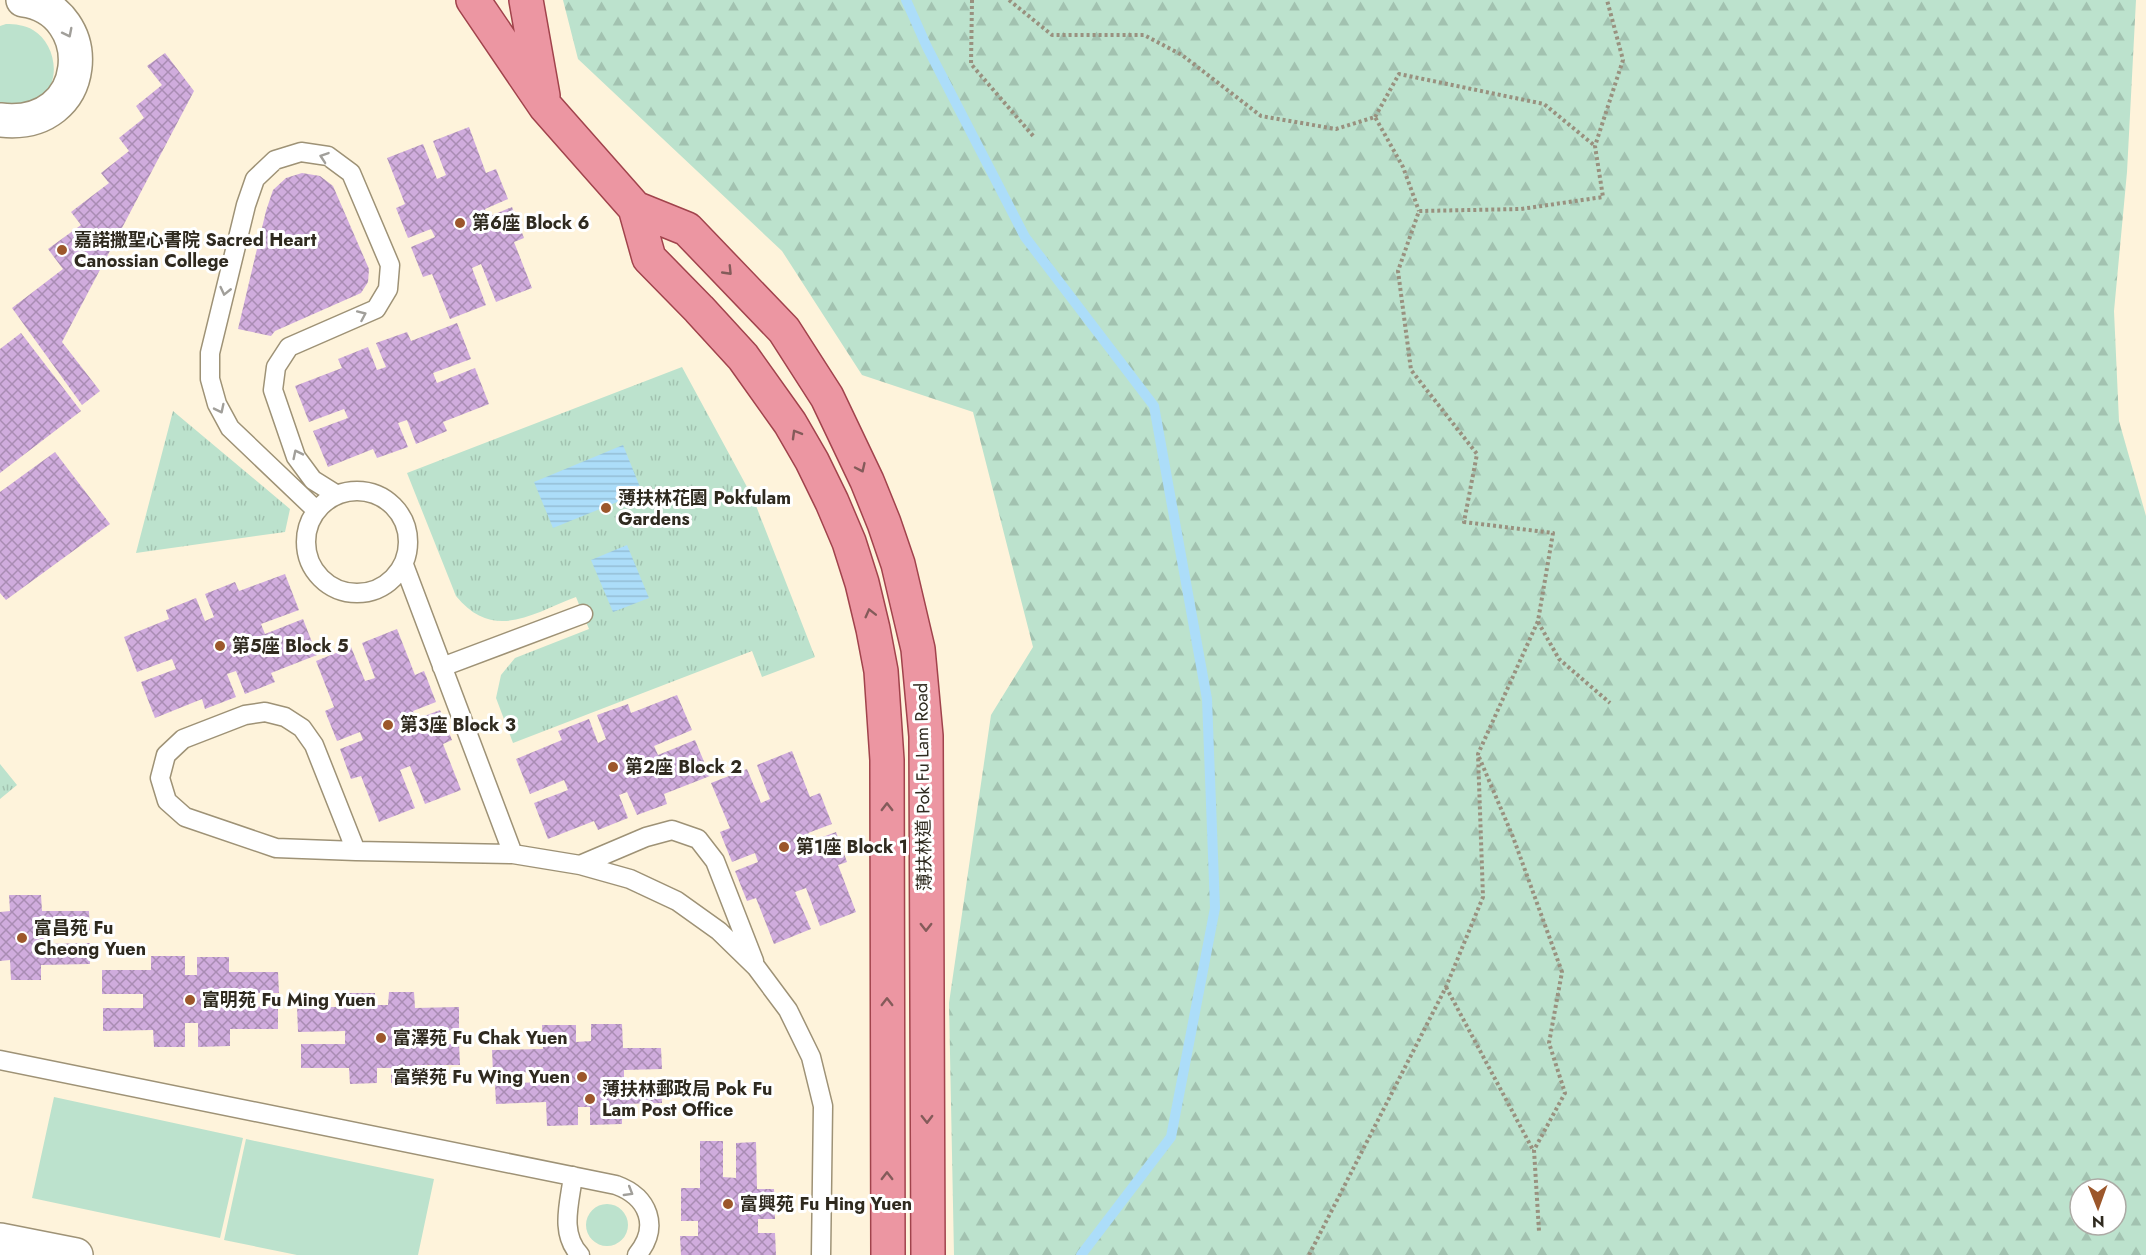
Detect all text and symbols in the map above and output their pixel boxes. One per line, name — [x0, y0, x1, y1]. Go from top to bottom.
one-way arrow — [61, 27, 72, 37]
one-way arrow — [319, 152, 330, 164]
place label: 第6座 Block 6 — [472, 210, 590, 236]
marker: 第6座 Block 6 — [453, 216, 467, 230]
place label: 嘉諾撒聖心書院 Sacred Heart Canossian College — [74, 227, 317, 274]
marker: 嘉諾撒聖心書院 Sacred Heart Canossian College — [55, 243, 69, 257]
one-way arrow — [721, 264, 732, 274]
one-way arrow — [220, 286, 233, 296]
one-way arrow — [355, 311, 366, 323]
one-way arrow — [213, 403, 225, 414]
one-way arrow — [792, 429, 804, 440]
one-way arrow — [292, 450, 304, 461]
one-way arrow — [854, 462, 866, 473]
place label: 薄扶林花園 Pokfulam Gardens — [618, 485, 791, 532]
marker: 薄扶林花園 Pokfulam Gardens — [599, 501, 613, 515]
one-way arrow — [864, 609, 877, 619]
place label: 第5座 Block 5 — [232, 633, 349, 659]
marker: 第5座 Block 5 — [213, 639, 227, 653]
street label: 薄扶林道 Pok Fu Lam Road — [908, 683, 938, 891]
place label: 第3座 Block 3 — [400, 712, 516, 738]
marker: 第3座 Block 3 — [381, 718, 395, 732]
place label: 第2座 Block 2 — [625, 754, 742, 780]
marker: 第2座 Block 2 — [606, 760, 620, 774]
one-way arrow — [881, 803, 893, 812]
place label: 第1座 Block 1 — [796, 834, 908, 860]
marker: 第1座 Block 1 — [777, 840, 791, 854]
place label: 富昌苑 Fu Cheong Yuen — [34, 915, 146, 962]
one-way arrow — [920, 922, 932, 931]
marker: 富昌苑 Fu Cheong Yuen — [15, 931, 29, 945]
place label: 富明苑 Fu Ming Yuen — [202, 987, 376, 1013]
marker: 富明苑 Fu Ming Yuen — [183, 993, 197, 1007]
one-way arrow — [881, 998, 893, 1007]
place label: 富澤苑 Fu Chak Yuen — [393, 1025, 568, 1051]
marker: 富澤苑 Fu Chak Yuen — [374, 1031, 388, 1045]
place label: 富榮苑 Fu Wing Yuen — [393, 1064, 570, 1090]
marker: 富榮苑 Fu Wing Yuen — [575, 1070, 589, 1084]
place label: 薄扶林郵政局 Pok Fu Lam Post Office — [602, 1076, 772, 1123]
marker: 薄扶林郵政局 Pok Fu Lam Post Office — [583, 1092, 597, 1106]
one-way arrow — [921, 1114, 933, 1123]
one-way arrow — [881, 1171, 894, 1180]
north arrow — [2068, 1177, 2128, 1237]
one-way arrow — [623, 1184, 633, 1196]
place label: 富興苑 Fu Hing Yuen — [740, 1191, 912, 1217]
marker: 富興苑 Fu Hing Yuen — [721, 1197, 735, 1211]
text: N — [2092, 1210, 2105, 1233]

